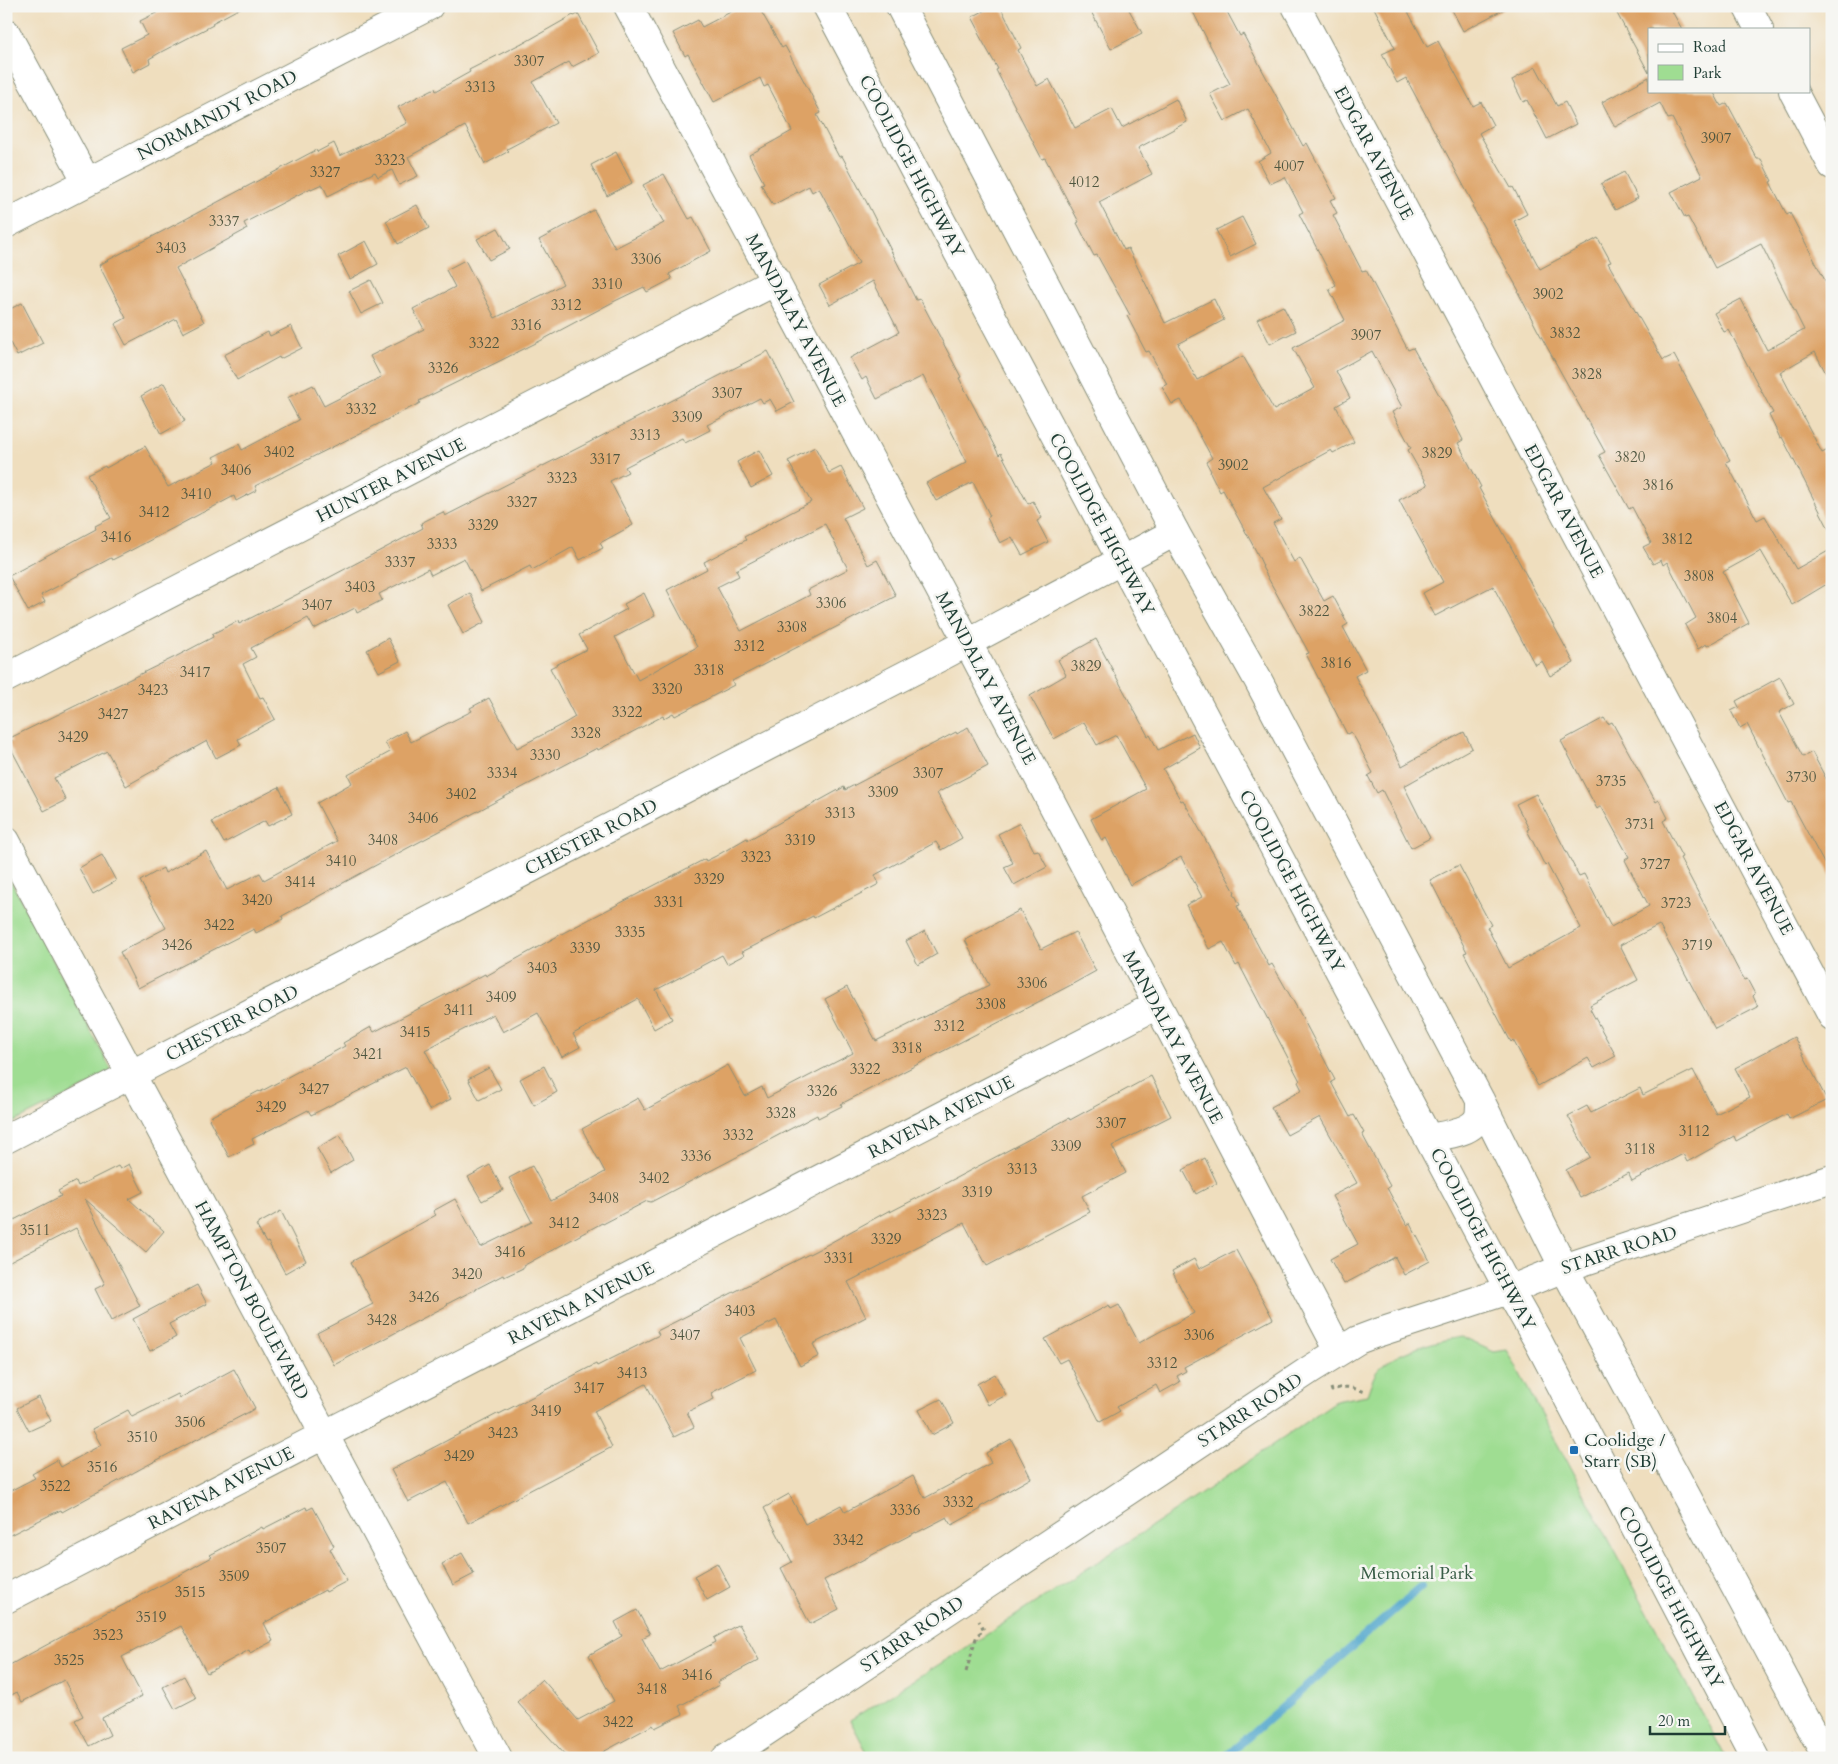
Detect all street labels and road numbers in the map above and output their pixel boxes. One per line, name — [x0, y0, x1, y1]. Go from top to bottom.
street label: NORMANDY ROAD — [133, 64, 302, 167]
street label: COOLIDGE HIGHWAY — [853, 71, 971, 262]
street label: EDGAR AVENUE — [1328, 82, 1419, 225]
street label: MANDALAY AVENUE — [739, 229, 852, 411]
street label: COOLIDGE HIGHWAY — [1043, 429, 1161, 620]
street label: HUNTER AVENUE — [312, 432, 470, 529]
street label: EDGAR AVENUE — [1518, 440, 1609, 583]
street label: MANDALAY AVENUE — [929, 587, 1042, 769]
street label: COOLIDGE HIGHWAY — [1233, 786, 1351, 977]
street label: CHESTER ROAD — [521, 793, 662, 882]
street label: EDGAR AVENUE — [1708, 797, 1799, 940]
street label: MANDALAY AVENUE — [1116, 946, 1229, 1128]
street label: CHESTER ROAD — [162, 979, 303, 1068]
street label: RAVENA AVENUE — [864, 1070, 1019, 1165]
street label: COOLIDGE HIGHWAY — [1424, 1144, 1542, 1335]
street label: HAMPTON BOULEVARD — [188, 1196, 315, 1404]
street label: STARR ROAD — [1558, 1220, 1680, 1281]
street label: RAVENA AVENUE — [504, 1256, 659, 1351]
street label: STARR ROAD — [1193, 1367, 1308, 1454]
street label: RAVENA AVENUE — [144, 1441, 299, 1536]
street label: COOLIDGE HIGHWAY — [1612, 1502, 1730, 1693]
street label: STARR ROAD — [855, 1590, 969, 1678]

